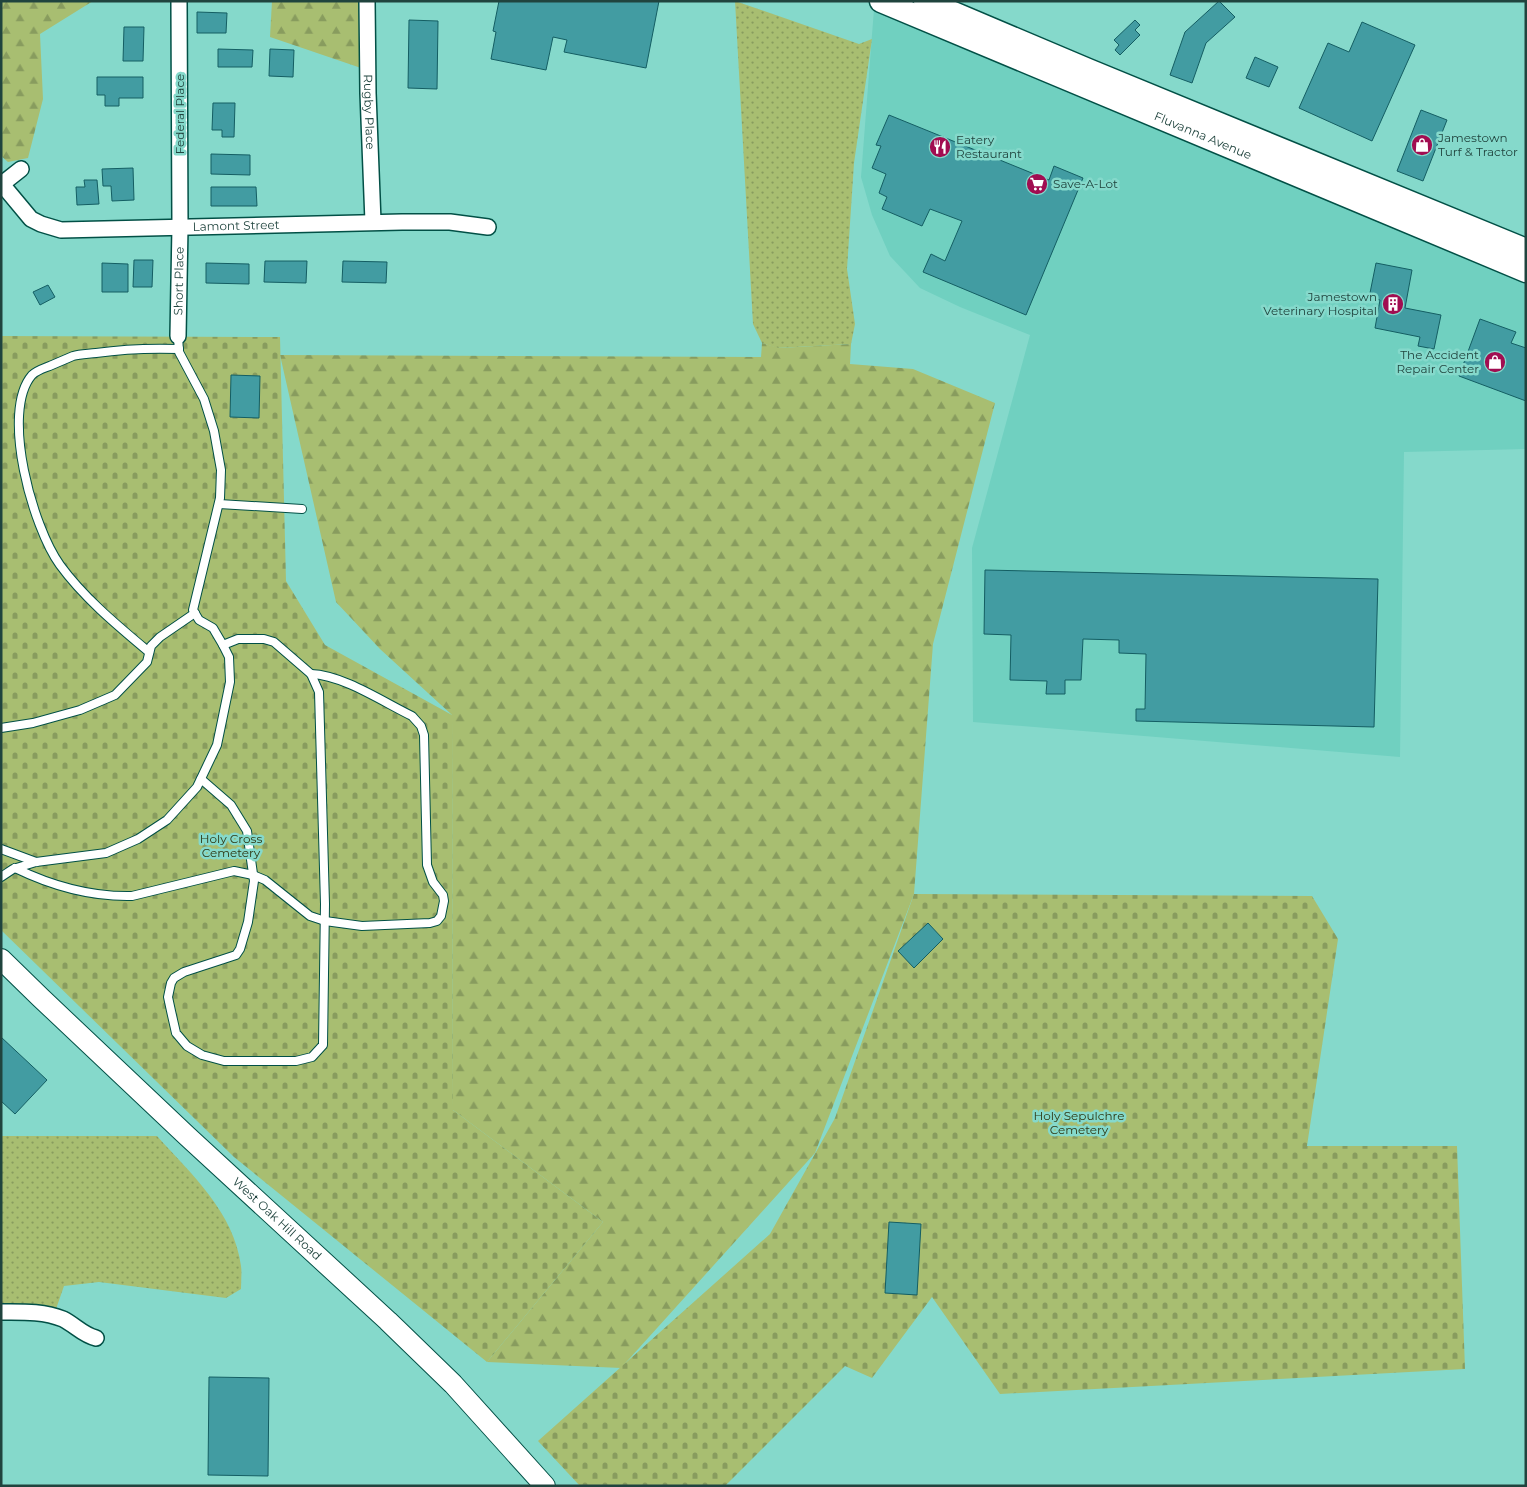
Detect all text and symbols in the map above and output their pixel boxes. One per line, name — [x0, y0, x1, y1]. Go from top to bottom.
street label: Federal Place — [172, 74, 187, 154]
street label: Rugby Place — [361, 74, 378, 150]
street label: Fluvanna Avenue — [1152, 108, 1254, 162]
place label: Jamestown Turf & Tractor — [1437, 130, 1518, 159]
place label: Eatery Restaurant — [956, 132, 1022, 161]
shop icon: Jamestown Turf & Tractor — [1410, 133, 1434, 157]
restaurant icon: Eatery Restaurant — [928, 135, 952, 159]
supermarket icon: Save-A-Lot — [1025, 172, 1049, 196]
place label: Save-A-Lot — [1053, 176, 1118, 191]
street label: Lamont Street — [192, 217, 280, 234]
street label: Short Place — [170, 246, 187, 316]
place label: Jamestown Veterinary Hospital — [1263, 289, 1377, 318]
building icon: Jamestown Veterinary Hospital — [1381, 292, 1405, 316]
place label: The Accident Repair Center — [1396, 347, 1479, 376]
shop icon: The Accident Repair Center — [1483, 350, 1507, 374]
park label: Holy Cross Cemetery — [200, 831, 262, 860]
park label: Holy Sepulchre Cemetery — [1034, 1108, 1124, 1137]
street label: West Oak Hill Road — [230, 1174, 325, 1263]

